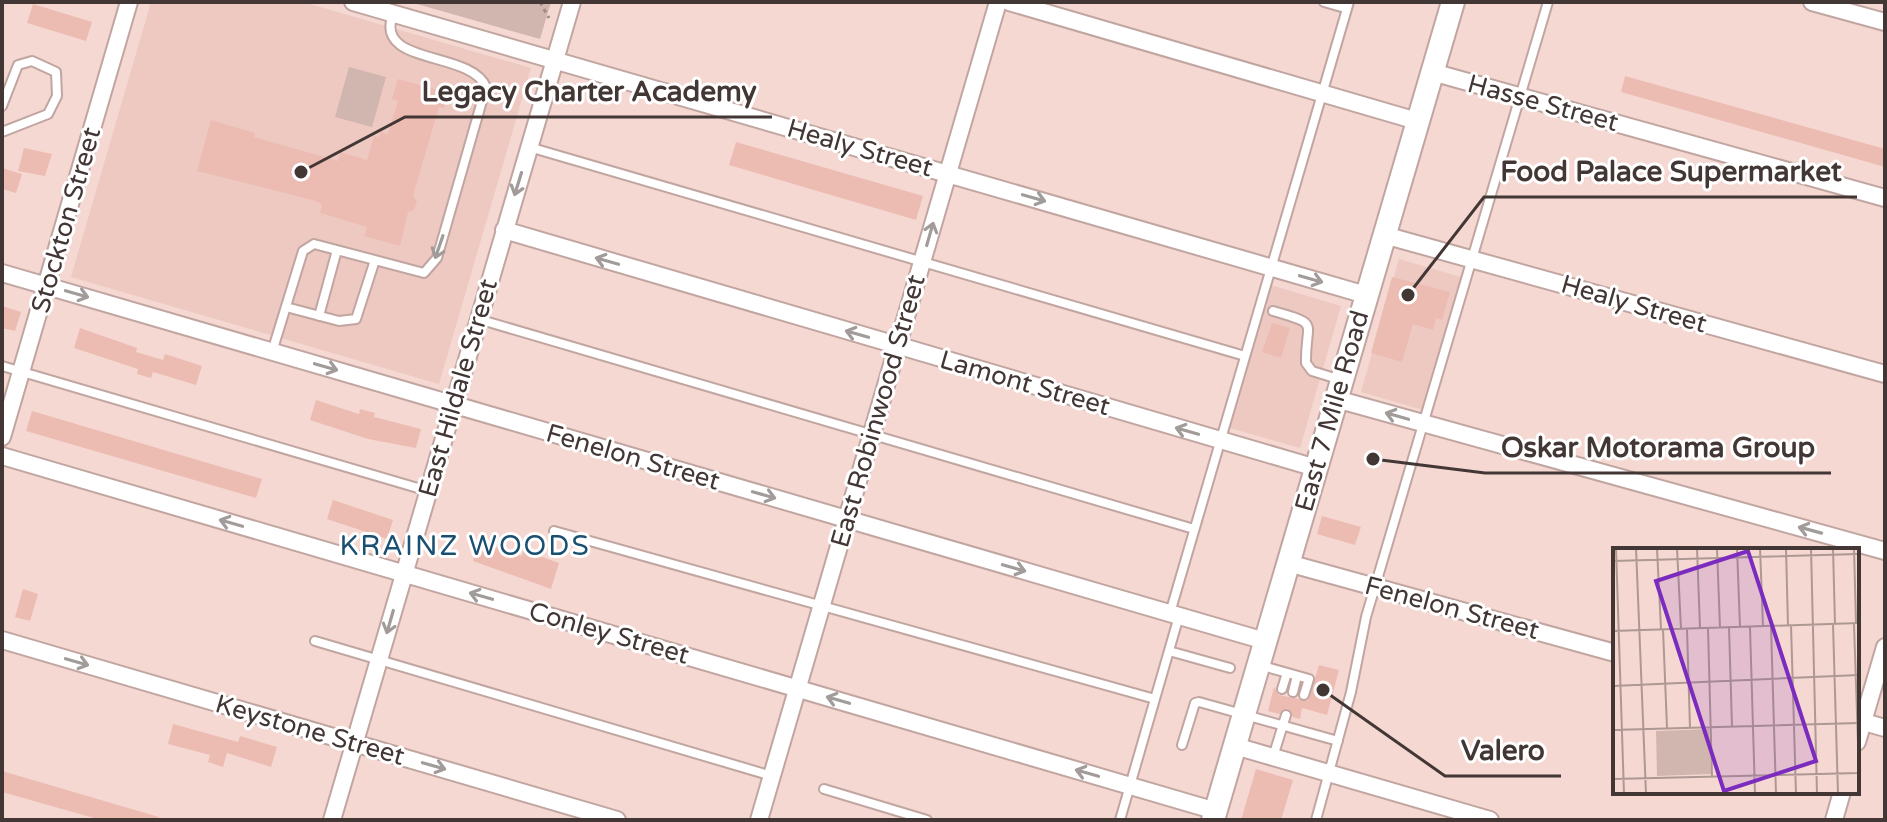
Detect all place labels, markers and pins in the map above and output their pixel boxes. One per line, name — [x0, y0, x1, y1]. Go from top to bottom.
callout: Legacy Charter Academy — [405, 65, 772, 117]
callout: Food Palace Supermarket — [1484, 145, 1857, 197]
callout: Oskar Motorama Group — [1485, 421, 1831, 473]
callout: Valero — [1445, 724, 1561, 776]

